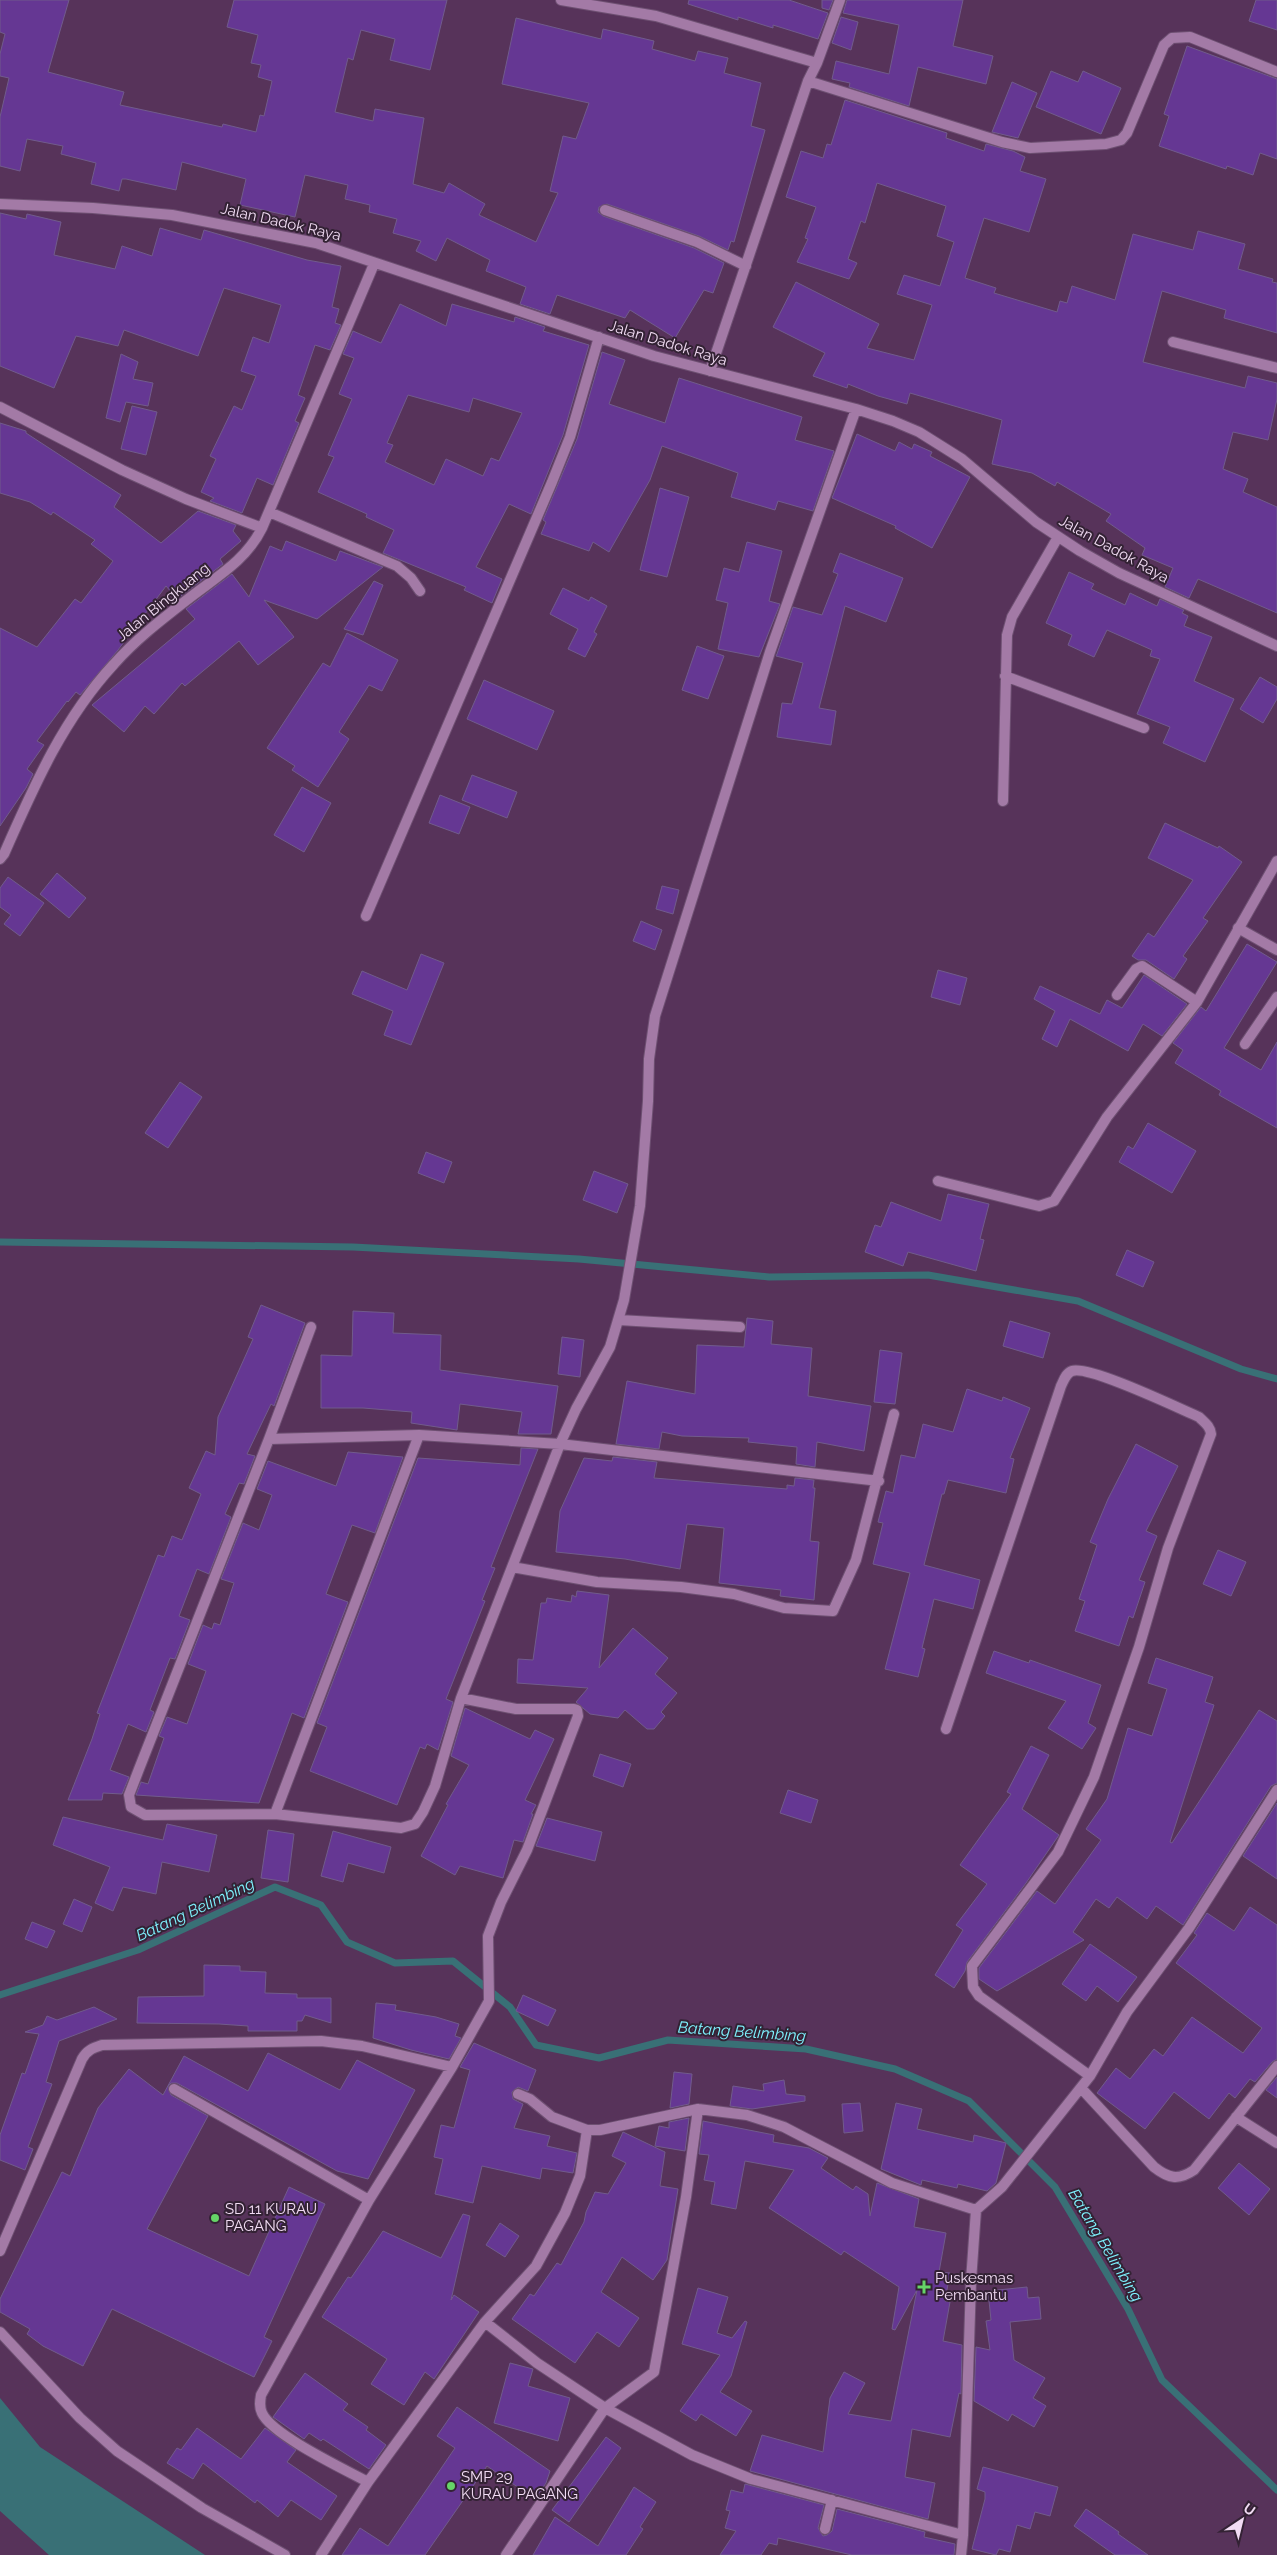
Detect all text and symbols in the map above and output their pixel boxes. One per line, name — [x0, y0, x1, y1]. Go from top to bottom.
street label: Jalan Dadok Raya — [219, 199, 343, 245]
street label: Jalan Dadok Raya — [607, 316, 729, 370]
street label: Jalan Dadok Raya — [1056, 511, 1172, 587]
street label: Jalan Bingkuang — [113, 559, 213, 645]
water label: Batang Belimbing — [133, 1873, 258, 1945]
water label: Batang Belimbing — [677, 2018, 807, 2045]
water label: Batang Belimbing — [1064, 2185, 1147, 2306]
place label: SD 11 KURAU PAGANG — [225, 2200, 317, 2235]
marker: SD 11 KURAU PAGANG — [209, 2212, 221, 2224]
place label: Puskesmas Pembantu — [935, 2269, 1013, 2304]
marker: Puskesmas Pembantu — [917, 2280, 931, 2294]
place label: SMP 29 KURAU PAGANG — [461, 2468, 578, 2503]
marker: SMP 29 KURAU PAGANG — [445, 2480, 457, 2492]
north arrow — [1217, 2495, 1267, 2545]
text: U — [1241, 2500, 1258, 2519]

